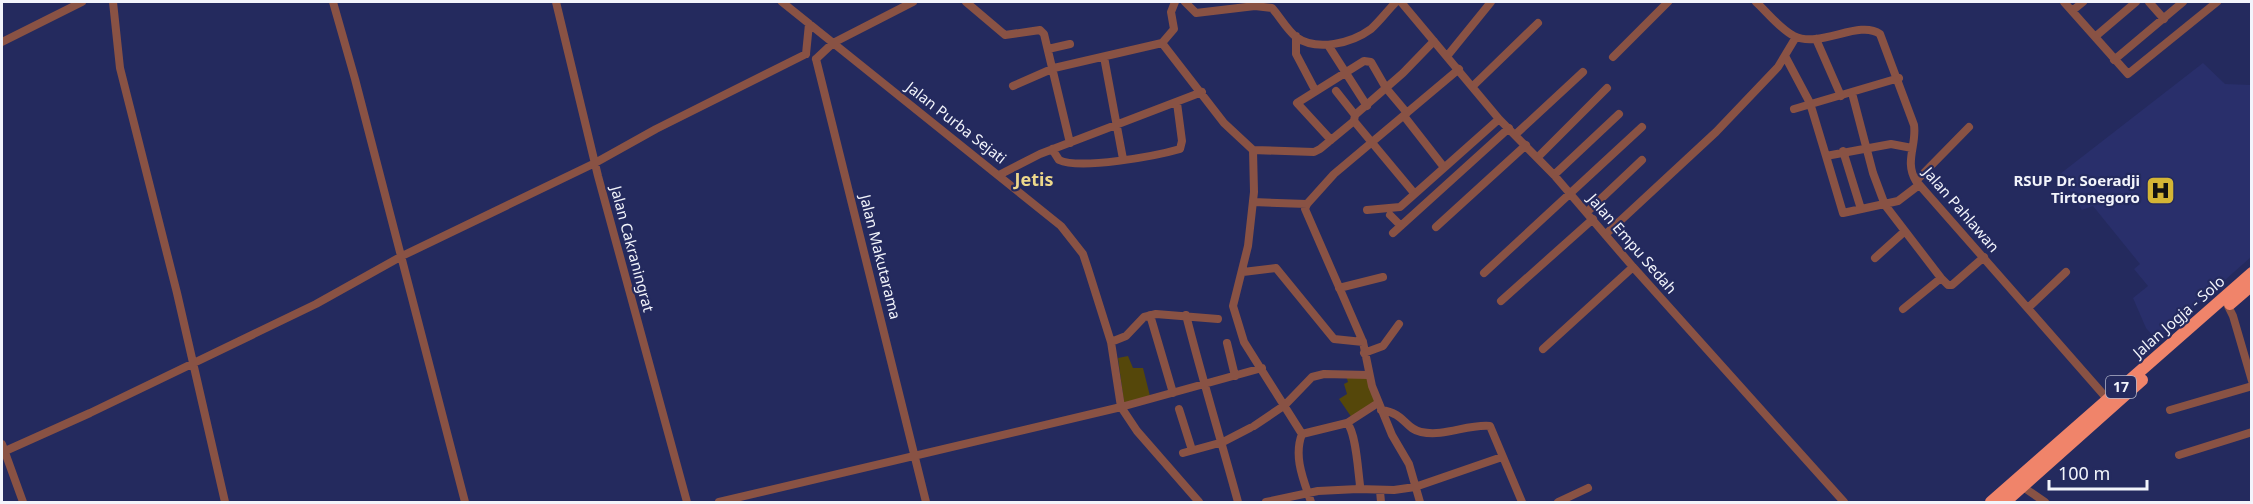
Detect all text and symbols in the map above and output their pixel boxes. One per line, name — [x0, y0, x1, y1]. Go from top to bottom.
street label: Jalan Purba Sejati — [901, 75, 1011, 168]
street label: Jalan Pahlawan — [1918, 161, 2004, 256]
district label: Jetis — [1013, 167, 1053, 191]
place label: RSUP Dr. Soeradji Tirtonegoro — [2014, 170, 2140, 207]
hospital icon: RSUP Dr. Soeradji Tirtonegoro — [2145, 174, 2177, 206]
street label: Jalan Cakraningrat — [606, 182, 660, 314]
street label: Jalan Empu Sedah — [1582, 188, 1682, 298]
street label: Jalan Makutarama — [855, 190, 906, 321]
street label: Jalan Jogja - Solo — [2127, 271, 2229, 363]
road number: 17 — [2106, 376, 2136, 398]
scale bar — [2049, 453, 2146, 491]
text: 100 m — [2058, 461, 2110, 485]

